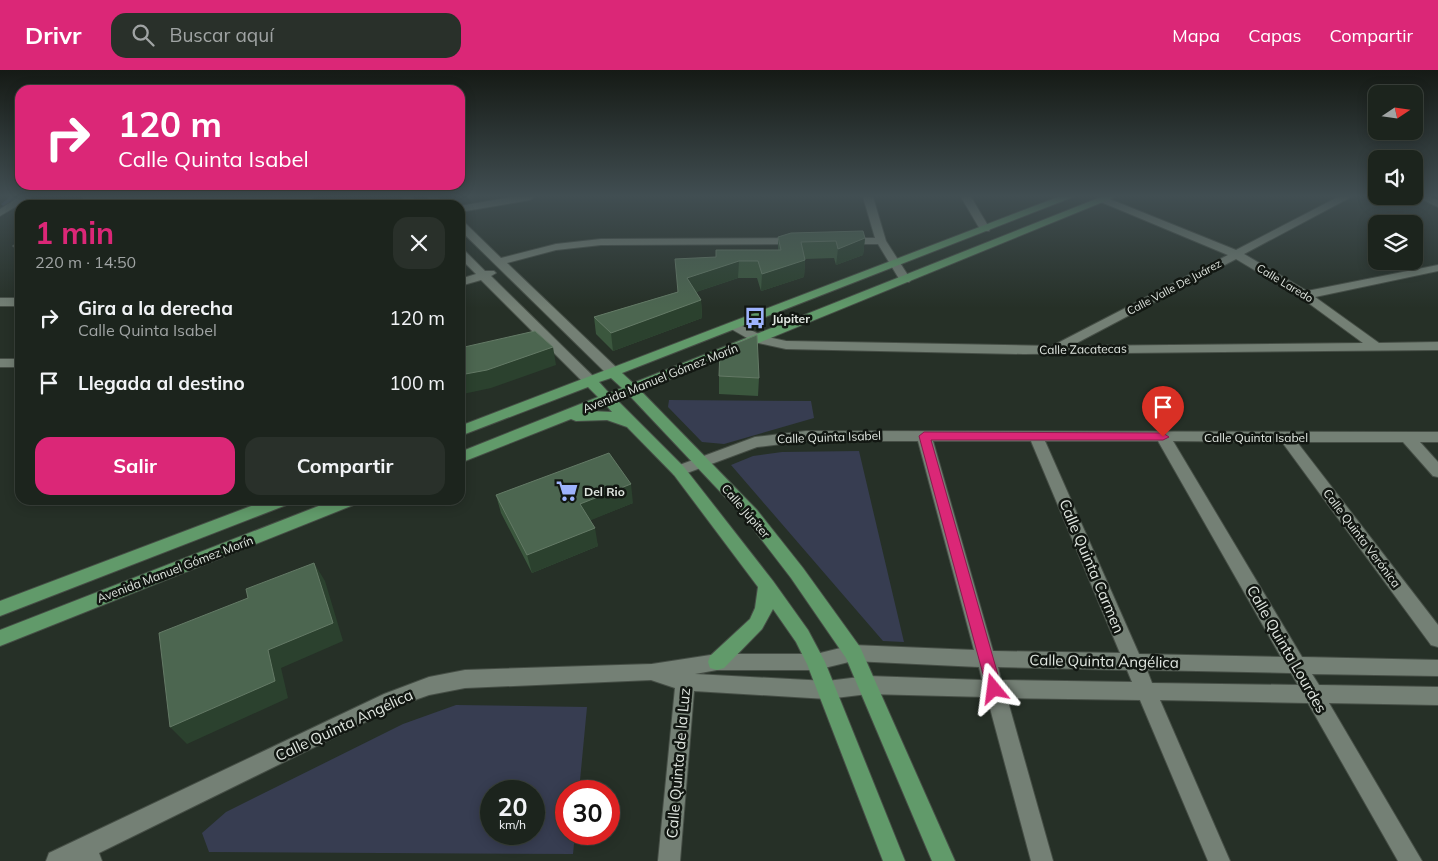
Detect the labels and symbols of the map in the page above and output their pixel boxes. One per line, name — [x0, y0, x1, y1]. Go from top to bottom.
north arrow — [1368, 85, 1422, 140]
street label: Calle Valle De Juárez — [1124, 256, 1224, 318]
street label: Calle Laredo — [1254, 261, 1316, 305]
bus stop icon: Júpiter — [742, 305, 768, 331]
place label: Júpiter — [772, 311, 810, 326]
street label: Avenida Manuel Gómez Morín — [580, 340, 740, 416]
street label: Calle Zacatecas — [1039, 341, 1127, 357]
pin — [1142, 386, 1184, 437]
street label: Calle Quinta Isabel — [777, 428, 881, 446]
street label: Calle Quinta Isabel — [1204, 430, 1308, 445]
supermarket icon: Del Rio — [554, 478, 580, 504]
street label: Calle Júpiter — [719, 481, 774, 542]
place label: Del Rio — [584, 484, 625, 499]
street label: Calle Quinta Verónica — [1320, 486, 1404, 590]
street label: Calle Quinta Carmen — [1055, 496, 1129, 636]
street label: Avenida Manuel Gómez Morín — [95, 532, 255, 606]
street label: Calle Quinta Lourdes — [1243, 582, 1331, 716]
street label: Calle Quinta Angélica — [1029, 650, 1179, 672]
position arrow — [967, 662, 1019, 714]
street label: Calle Quinta Angélica — [272, 685, 416, 765]
street label: Calle Quinta de la Luz — [662, 687, 694, 839]
speed limit sign: 30 — [555, 780, 620, 845]

